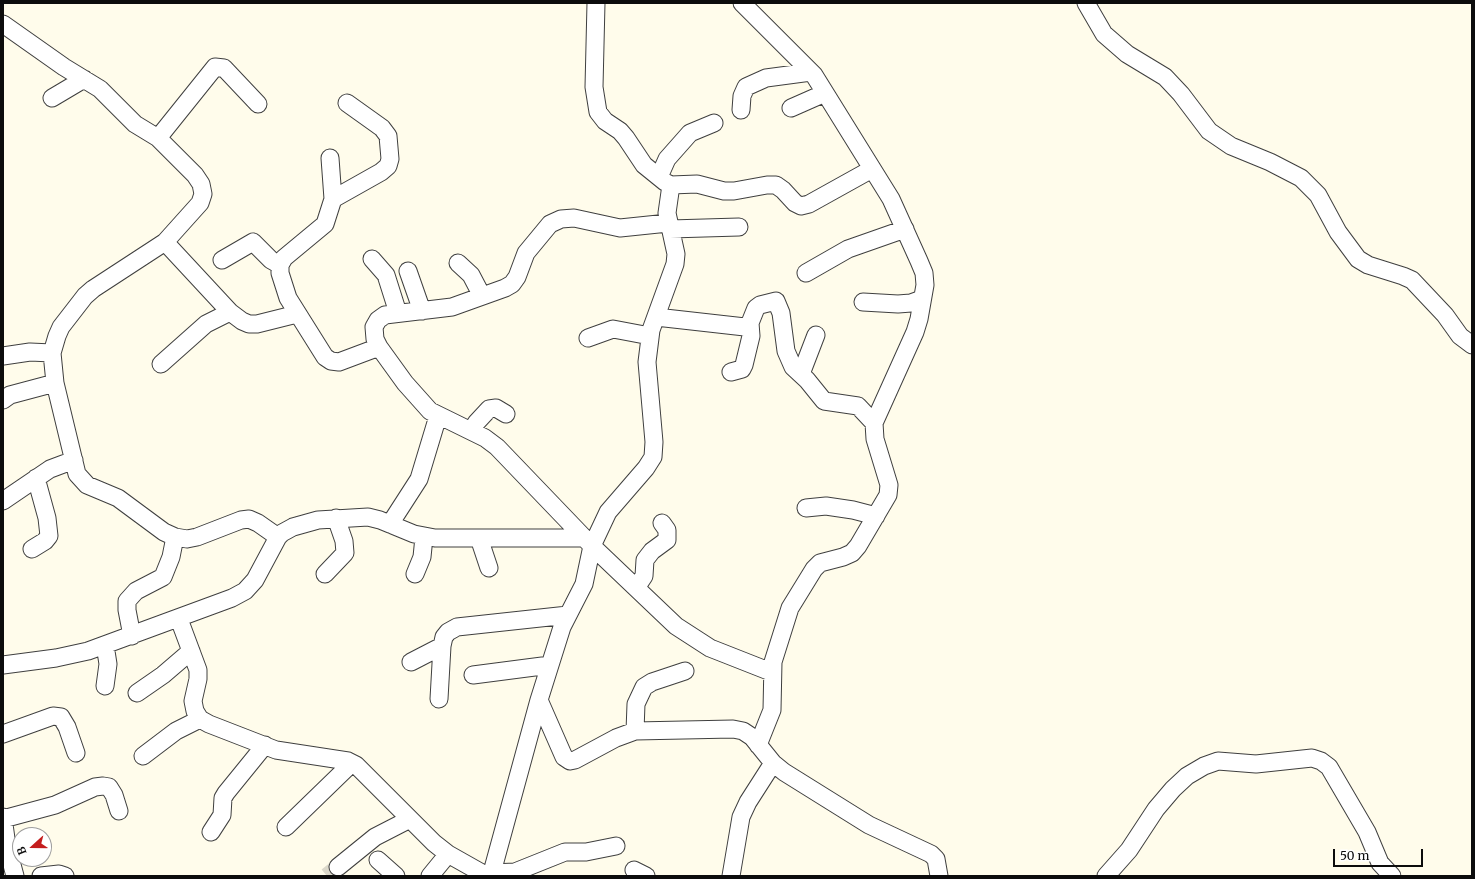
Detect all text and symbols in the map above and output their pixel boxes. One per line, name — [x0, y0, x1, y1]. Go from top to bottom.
north arrow — [12, 827, 52, 867]
scale bar — [1335, 841, 1425, 867]
text: B — [14, 845, 30, 857]
text: 50 m — [1340, 848, 1369, 863]

